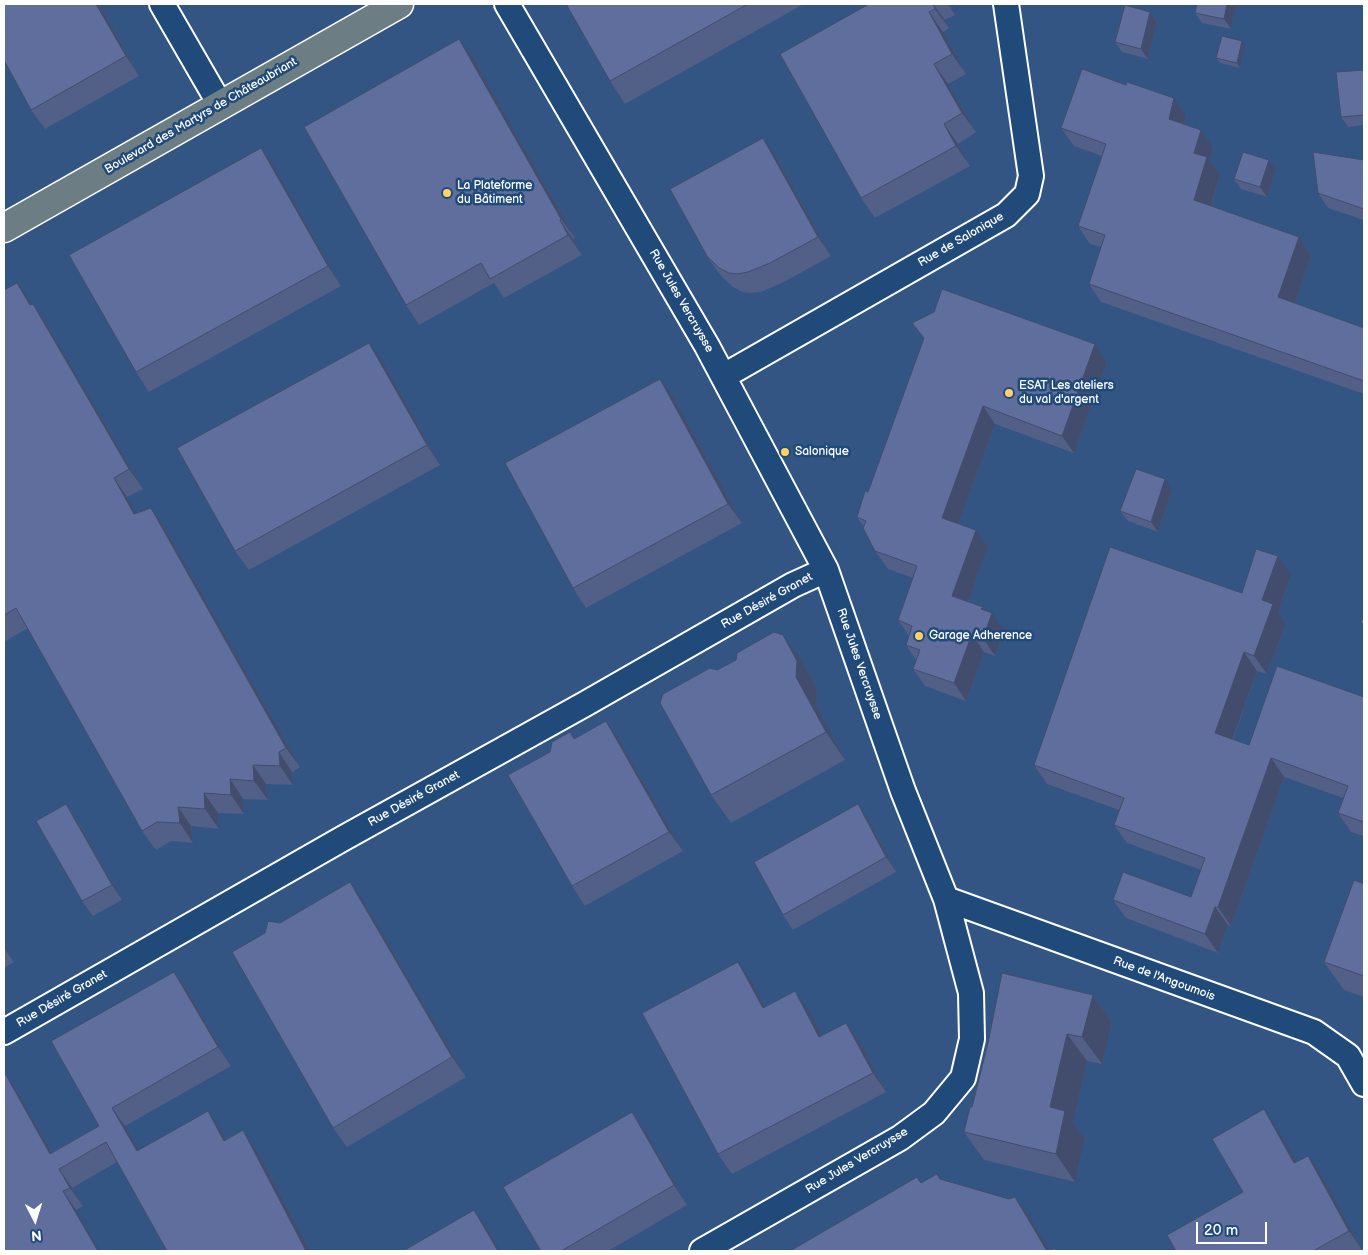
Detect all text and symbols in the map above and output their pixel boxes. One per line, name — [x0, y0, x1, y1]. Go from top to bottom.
street label: Boulevard des Martyrs de Châteaubriant — [102, 55, 300, 177]
place label: La Plateforme du Bâtiment — [457, 179, 532, 207]
marker: La Plateforme du Bâtiment — [441, 187, 453, 199]
street label: Rue de Salonique — [916, 210, 1006, 270]
street label: Rue Jules Vercruysse — [646, 247, 716, 355]
place label: ESAT Les ateliers du val d'argent — [1019, 379, 1114, 407]
marker: ESAT Les ateliers du val d'argent — [1003, 387, 1015, 399]
place label: Salonique — [795, 445, 849, 459]
marker: Salonique — [779, 446, 791, 458]
street label: Rue Désiré Granet — [719, 570, 815, 632]
street label: Rue Jules Vercruysse — [833, 606, 885, 722]
place label: Garage Adherence — [929, 629, 1032, 643]
marker: Garage Adherence — [913, 630, 925, 642]
street label: Rue Désiré Granet — [366, 768, 462, 830]
street label: Rue de l'Angoumois — [1111, 954, 1217, 1004]
street label: Rue Désiré Granet — [14, 967, 110, 1031]
street label: Rue Jules Vercruysse — [803, 1125, 911, 1197]
north arrow — [10, 1195, 60, 1245]
scale bar — [1198, 1212, 1269, 1244]
text: 20 m — [1204, 1221, 1238, 1240]
text: N — [30, 1227, 42, 1244]

